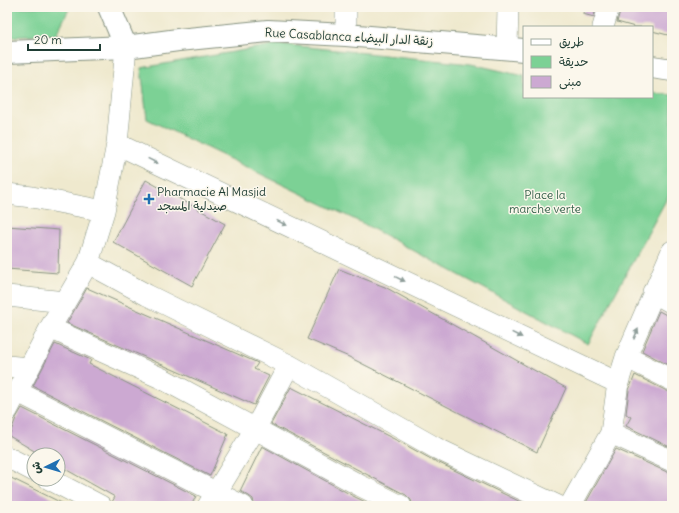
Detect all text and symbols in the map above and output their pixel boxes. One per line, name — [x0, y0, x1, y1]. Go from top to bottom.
street label: Rue Casablanca زنقة الدار البيضاء — [264, 25, 434, 49]
scale bar — [28, 26, 100, 52]
legend — [523, 26, 653, 98]
text: 20 m — [34, 32, 62, 47]
text: طريق — [559, 34, 584, 49]
text: حديقة — [559, 54, 588, 69]
text: مبنى — [559, 74, 582, 90]
one-way arrow — [147, 158, 158, 164]
place label: Pharmacie Al Masjid صيدلية المسجد — [157, 184, 266, 214]
park label: Place la marche verte — [509, 187, 581, 216]
marker: Pharmacie Al Masjid صيدلية المسجد — [144, 194, 154, 204]
one-way arrow — [277, 220, 288, 226]
one-way arrow — [394, 276, 405, 282]
one-way arrow — [633, 328, 639, 339]
one-way arrow — [511, 332, 523, 338]
north arrow — [26, 447, 66, 487]
text: ش — [29, 461, 44, 475]

